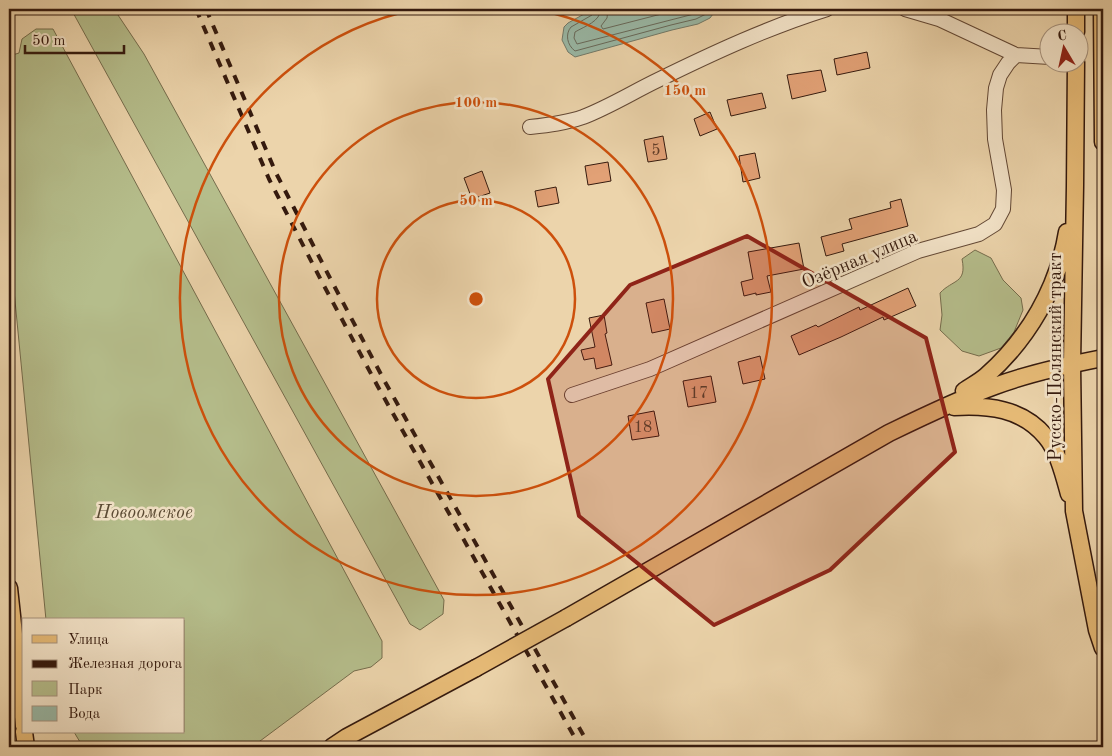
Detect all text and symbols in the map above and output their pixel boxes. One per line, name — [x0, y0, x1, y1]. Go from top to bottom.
scale bar — [25, 22, 124, 54]
north arrow — [1040, 22, 1090, 72]
text: С — [1056, 29, 1068, 44]
text: 50 m — [32, 34, 66, 49]
text: 150 m — [664, 84, 706, 99]
text: 100 m — [455, 96, 497, 111]
house number: 5 — [651, 143, 661, 159]
text: 50 m — [459, 194, 493, 209]
street label: Озёрная улица — [799, 227, 921, 293]
street label: Русско-Полянский тракт — [1047, 252, 1066, 462]
centre of rings — [467, 290, 485, 308]
house number: 17 — [690, 386, 708, 402]
house number: 18 — [634, 420, 652, 436]
park label: Новоомское — [94, 504, 193, 523]
legend — [22, 618, 185, 734]
text: Улица — [68, 633, 109, 648]
text: Железная дорога — [68, 657, 183, 672]
text: Парк — [68, 683, 103, 698]
text: Вода — [68, 707, 101, 722]

